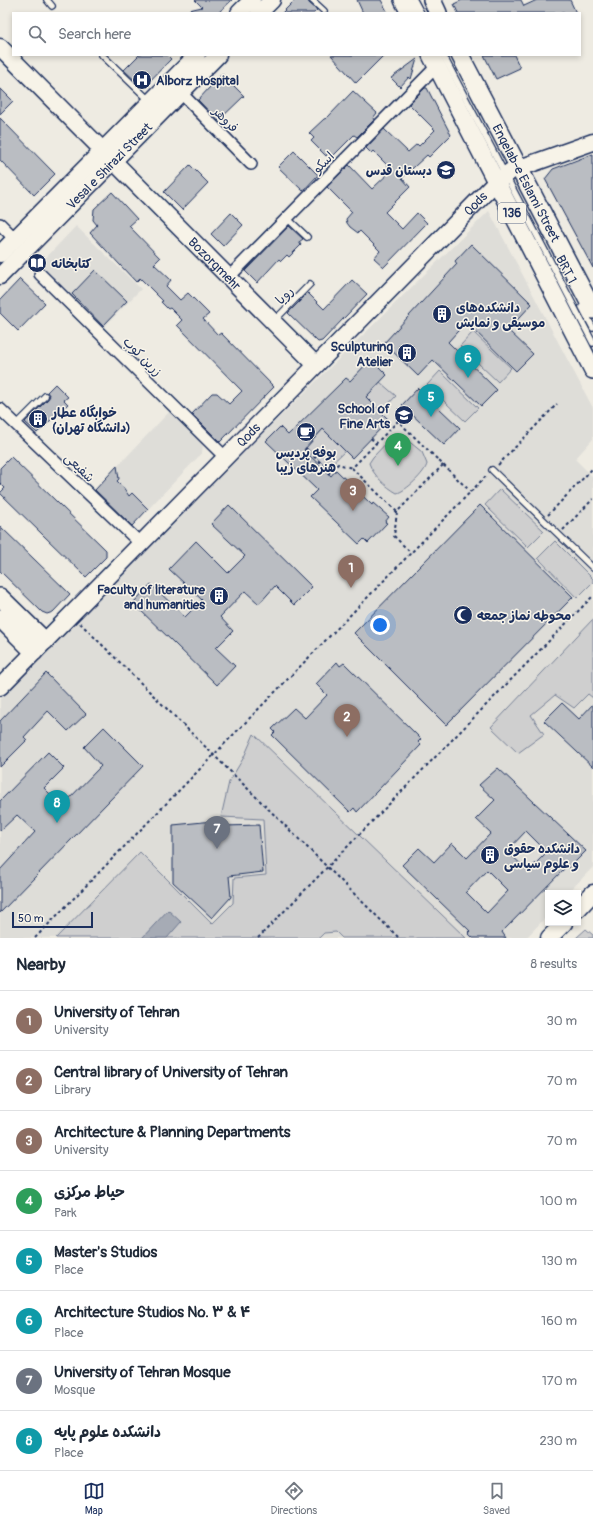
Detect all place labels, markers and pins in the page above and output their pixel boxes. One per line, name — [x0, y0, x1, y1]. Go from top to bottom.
hospital icon: Alborz Hospital — [131, 69, 153, 91]
place label: Alborz Hospital — [156, 73, 239, 89]
school or university icon: دبستان قدس — [435, 159, 457, 181]
place label: دبستان قدس — [366, 163, 432, 179]
library icon: کتابخانه — [26, 252, 48, 274]
place label: کتابخانه — [51, 256, 92, 272]
place label: دانشکده‌های موسیقی و نمایش — [456, 300, 545, 331]
building icon: دانشکده‌های موسیقی و نمایش — [431, 303, 453, 325]
place label: Sculpturing Atelier — [331, 339, 393, 370]
building icon: Sculpturing Atelier — [396, 342, 418, 364]
pin: 6 — [455, 345, 481, 378]
pin: 5 — [418, 384, 444, 417]
place label: School of Fine Arts — [338, 401, 391, 432]
place label: خوابگاه عطار (دانشگاه تهران) — [51, 404, 131, 436]
school or university icon: School of Fine Arts — [393, 404, 415, 426]
building icon: خوابگاه عطار (دانشگاه تهران) — [27, 408, 49, 430]
cafe icon: بوفه پردیس هنرهای زیبا — [295, 421, 317, 443]
pin: 4 — [385, 433, 411, 466]
place label: بوفه پردیس هنرهای زیبا — [276, 445, 337, 476]
pin: 3 — [340, 478, 366, 511]
pin: 1 — [338, 555, 364, 588]
place label: Faculty of literature and humanities — [97, 582, 206, 613]
building icon: Faculty of literature and humanities — [208, 585, 230, 607]
mosque icon: محوطه نماز جمعه — [452, 604, 474, 626]
place label: محوطه نماز جمعه — [477, 608, 571, 624]
pin: 2 — [334, 704, 360, 737]
pin: 8 — [44, 790, 70, 823]
pin: 7 — [204, 816, 230, 849]
place label: دانشکده حقوق و علوم سیاسی — [504, 841, 580, 874]
building icon: دانشکده حقوق و علوم سیاسی — [479, 844, 501, 866]

